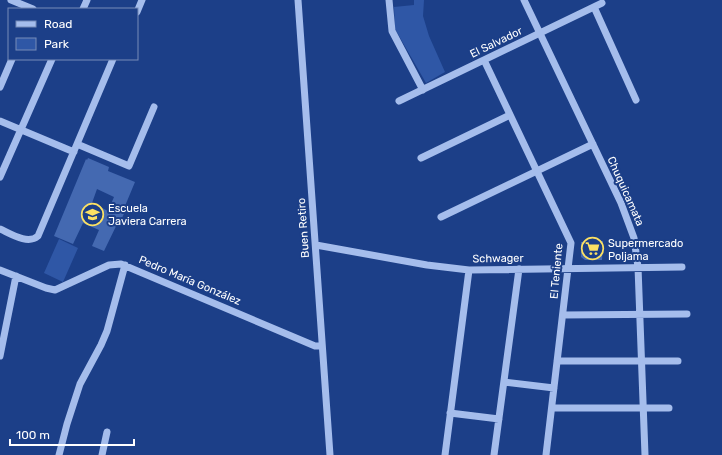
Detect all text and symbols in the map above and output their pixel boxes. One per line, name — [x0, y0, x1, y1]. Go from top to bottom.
legend — [8, 8, 138, 60]
text: Road — [44, 17, 72, 31]
street label: El Salvador — [468, 24, 525, 61]
text: Park — [44, 37, 70, 51]
street label: Chuquicamata — [604, 154, 647, 228]
street label: Buen Retiro — [295, 198, 312, 258]
school or university icon: Escuela Javiera Carrera — [80, 201, 106, 227]
place label: Escuela Javiera Carrera — [108, 202, 187, 228]
supermarket icon: Supermercado Poljama — [579, 236, 605, 262]
place label: Supermercado Poljama — [608, 237, 683, 263]
street label: El Teniente — [548, 243, 565, 299]
street label: Schwager — [472, 252, 525, 265]
street label: Pedro María González — [137, 253, 243, 308]
scale bar — [10, 421, 134, 447]
text: 100 m — [16, 428, 50, 442]

